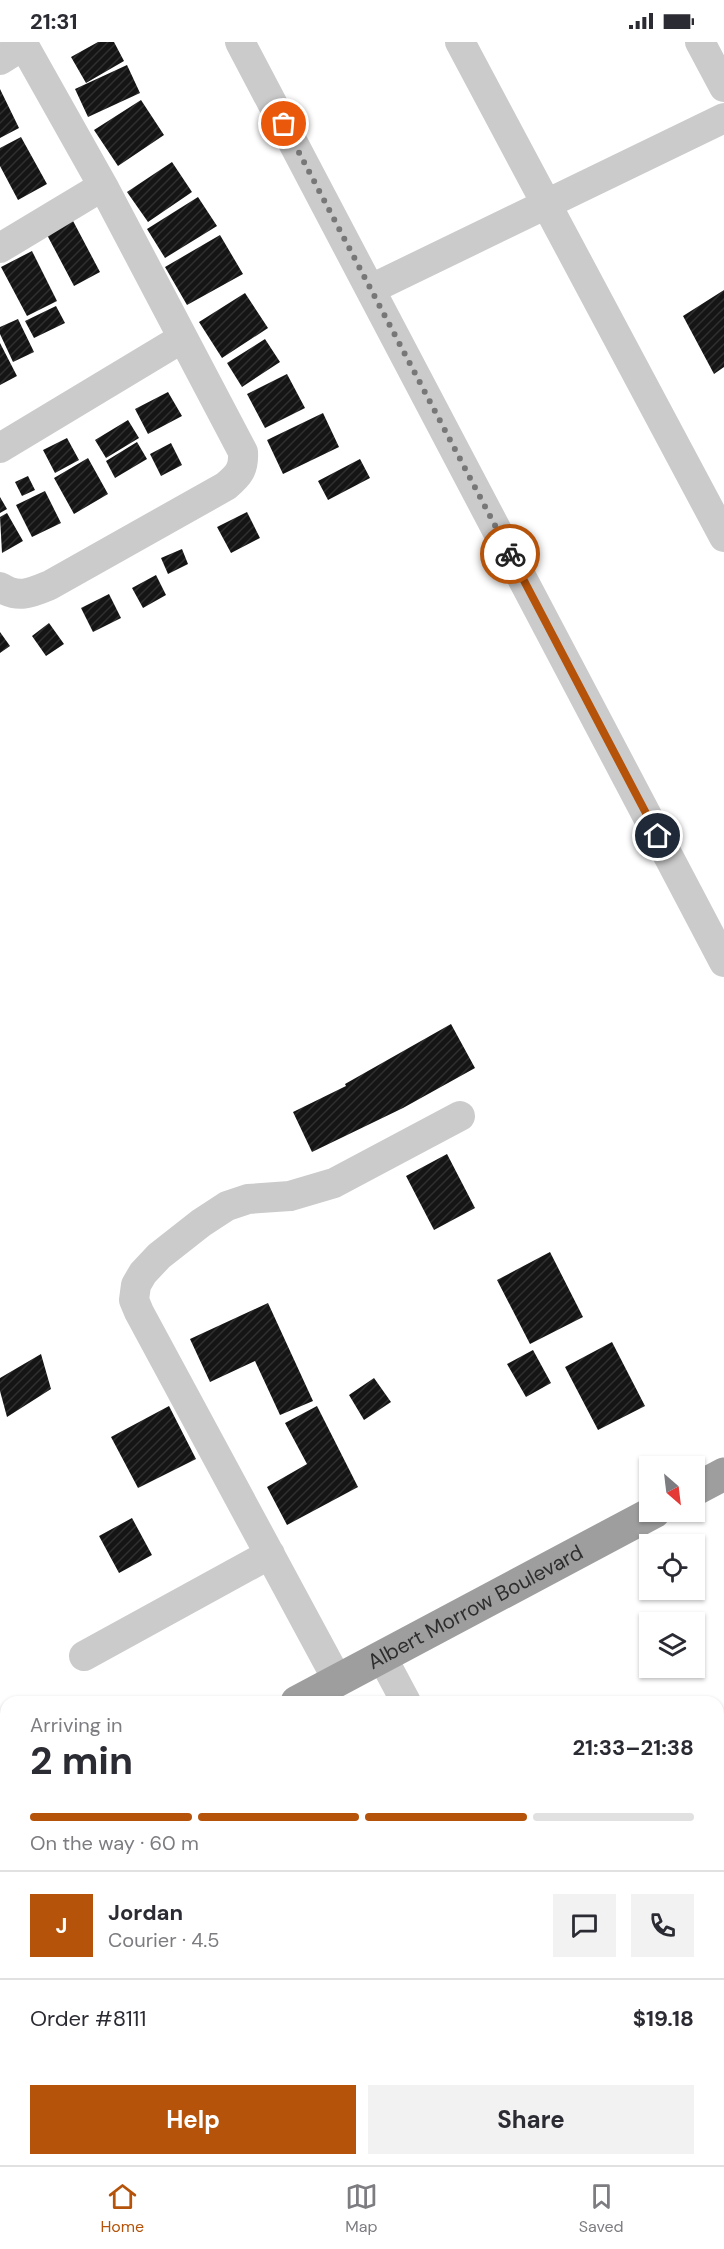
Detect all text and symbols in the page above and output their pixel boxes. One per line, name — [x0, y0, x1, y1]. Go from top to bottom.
text: 21:31 — [30, 7, 77, 36]
pin — [258, 98, 309, 149]
icon: bag — [267, 107, 300, 140]
courier — [480, 524, 540, 584]
icon: bike — [494, 538, 527, 571]
pin — [632, 810, 683, 861]
icon: home — [641, 819, 674, 852]
north arrow — [639, 1456, 705, 1522]
map controls — [639, 1456, 705, 1678]
button: locate — [639, 1534, 705, 1600]
street label: Albert Morrow Boulevard — [363, 1538, 588, 1676]
button: layers — [639, 1612, 705, 1678]
text: Arriving in — [30, 1712, 122, 1738]
text: 21:33–21:38 — [572, 1733, 694, 1762]
text: 2 min — [30, 1735, 133, 1786]
text: On the way · 60 m — [30, 1830, 199, 1856]
button: chat — [553, 1894, 616, 1957]
button: phone — [631, 1894, 694, 1957]
text: Jordan — [108, 1898, 183, 1927]
text: J — [56, 1911, 67, 1940]
text: Courier · 4.5 — [108, 1927, 220, 1953]
text: Order #8111 — [30, 2004, 146, 2033]
text: $19.18 — [633, 2004, 694, 2033]
button: Help — [30, 2085, 356, 2154]
button: Share — [368, 2085, 694, 2154]
tab: Home — [100, 2180, 144, 2237]
tab: Map — [345, 2180, 378, 2237]
tab: Saved — [579, 2180, 624, 2237]

